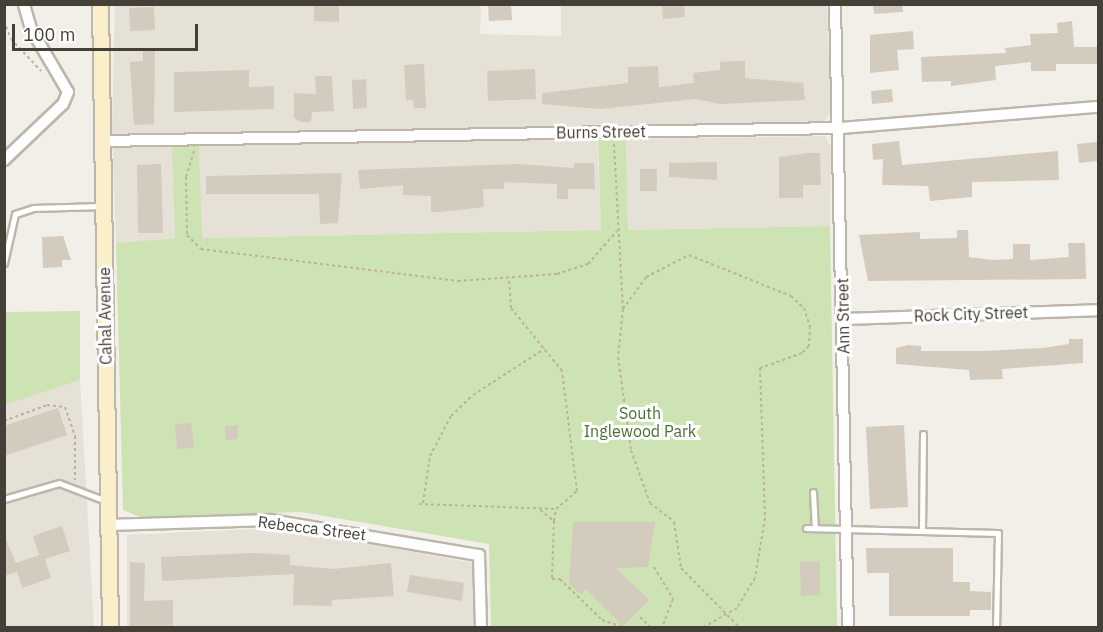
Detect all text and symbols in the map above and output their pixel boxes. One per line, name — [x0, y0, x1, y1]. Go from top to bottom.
scale bar — [15, 12, 201, 50]
text: 100 m — [23, 23, 75, 46]
street label: Burns Street — [556, 122, 646, 142]
street label: Cahal Avenue — [95, 267, 115, 365]
street label: Ann Street — [833, 278, 853, 354]
street label: Rock City Street — [913, 302, 1029, 326]
park label: South Inglewood Park — [584, 403, 696, 441]
street label: Rebecca Street — [257, 512, 367, 544]

